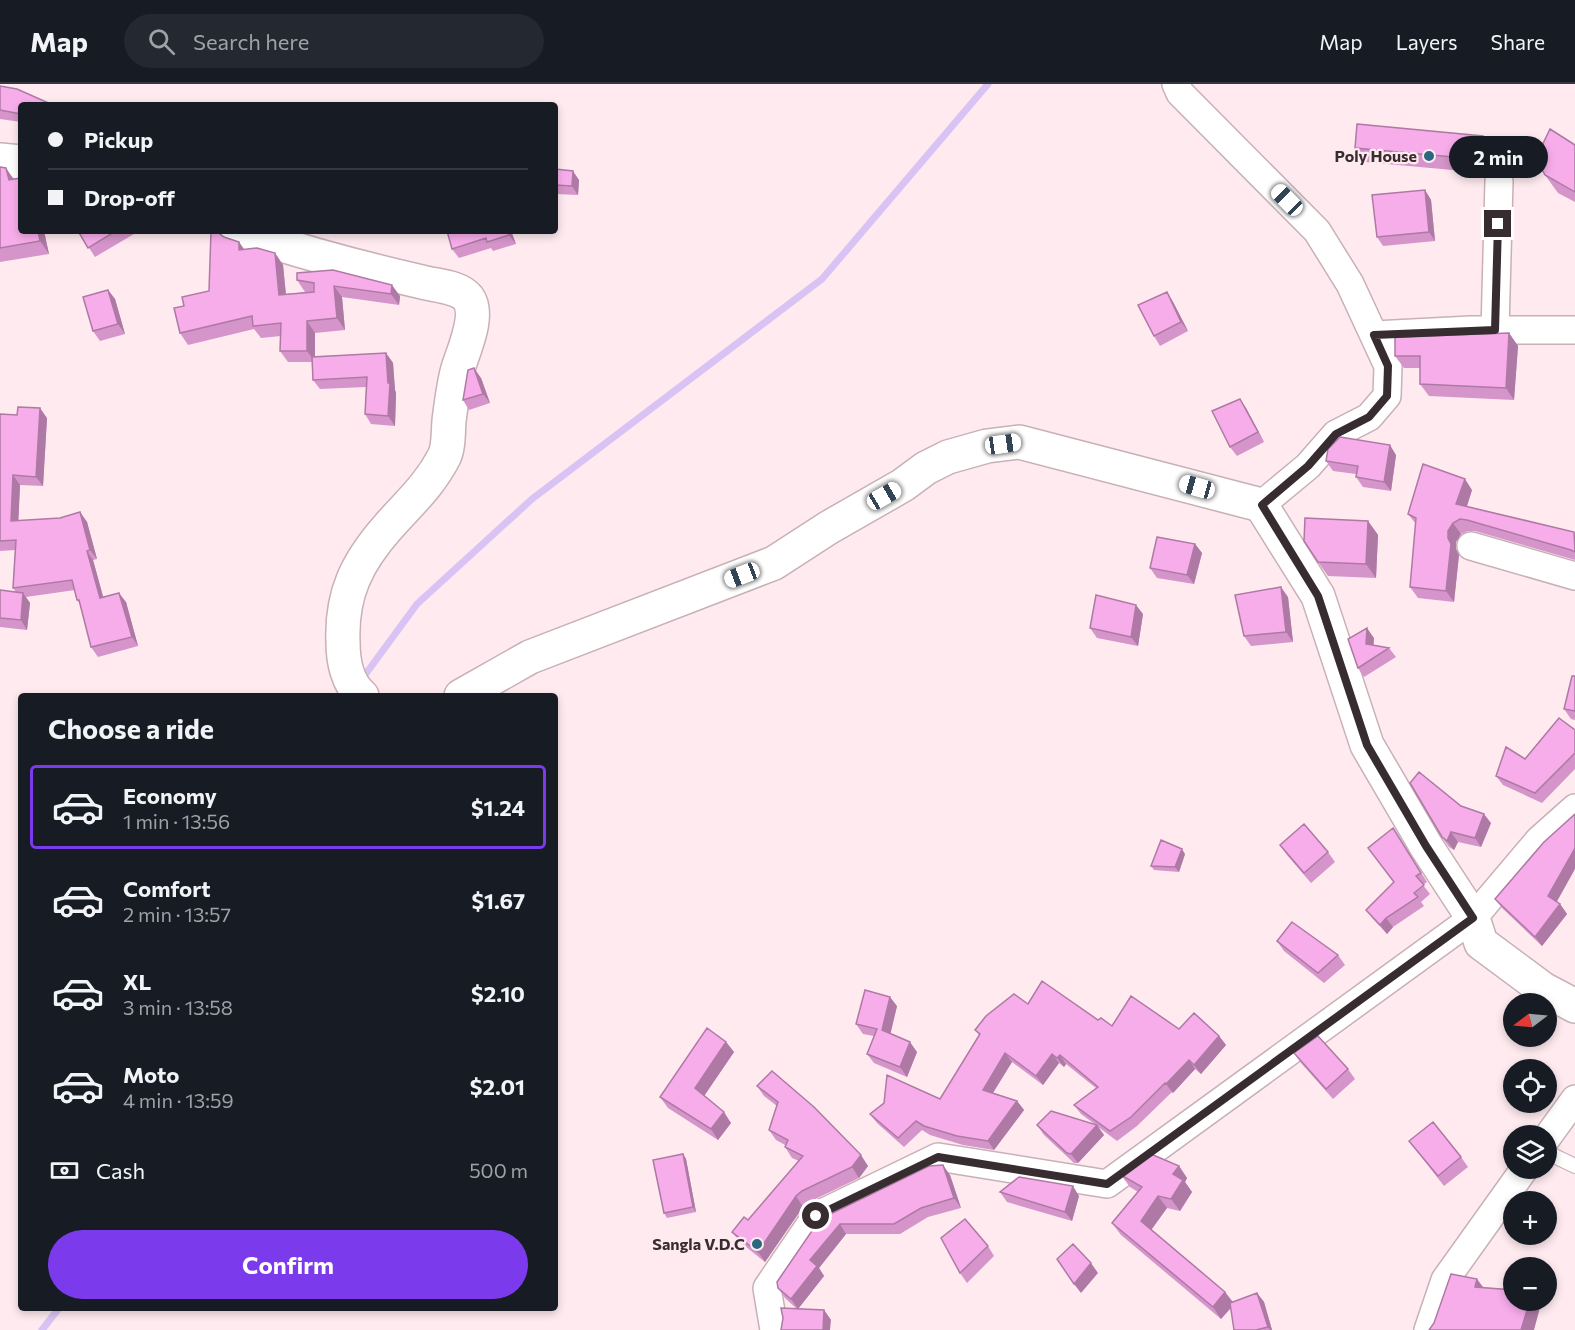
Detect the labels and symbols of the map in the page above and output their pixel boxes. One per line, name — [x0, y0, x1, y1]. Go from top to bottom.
callout: 2 min — [1448, 137, 1547, 179]
place label: Poly House — [1335, 146, 1417, 165]
marker: Poly House — [1422, 149, 1436, 163]
car — [1268, 181, 1306, 219]
route end — [1484, 210, 1511, 237]
car — [984, 433, 1022, 455]
car — [1177, 473, 1217, 501]
car — [864, 479, 904, 513]
car — [722, 560, 762, 590]
north arrow — [1503, 993, 1557, 1047]
route start — [802, 1202, 829, 1229]
place label: Sangla V.D.C — [652, 1234, 745, 1253]
marker: Sangla V.D.C — [750, 1237, 764, 1251]

